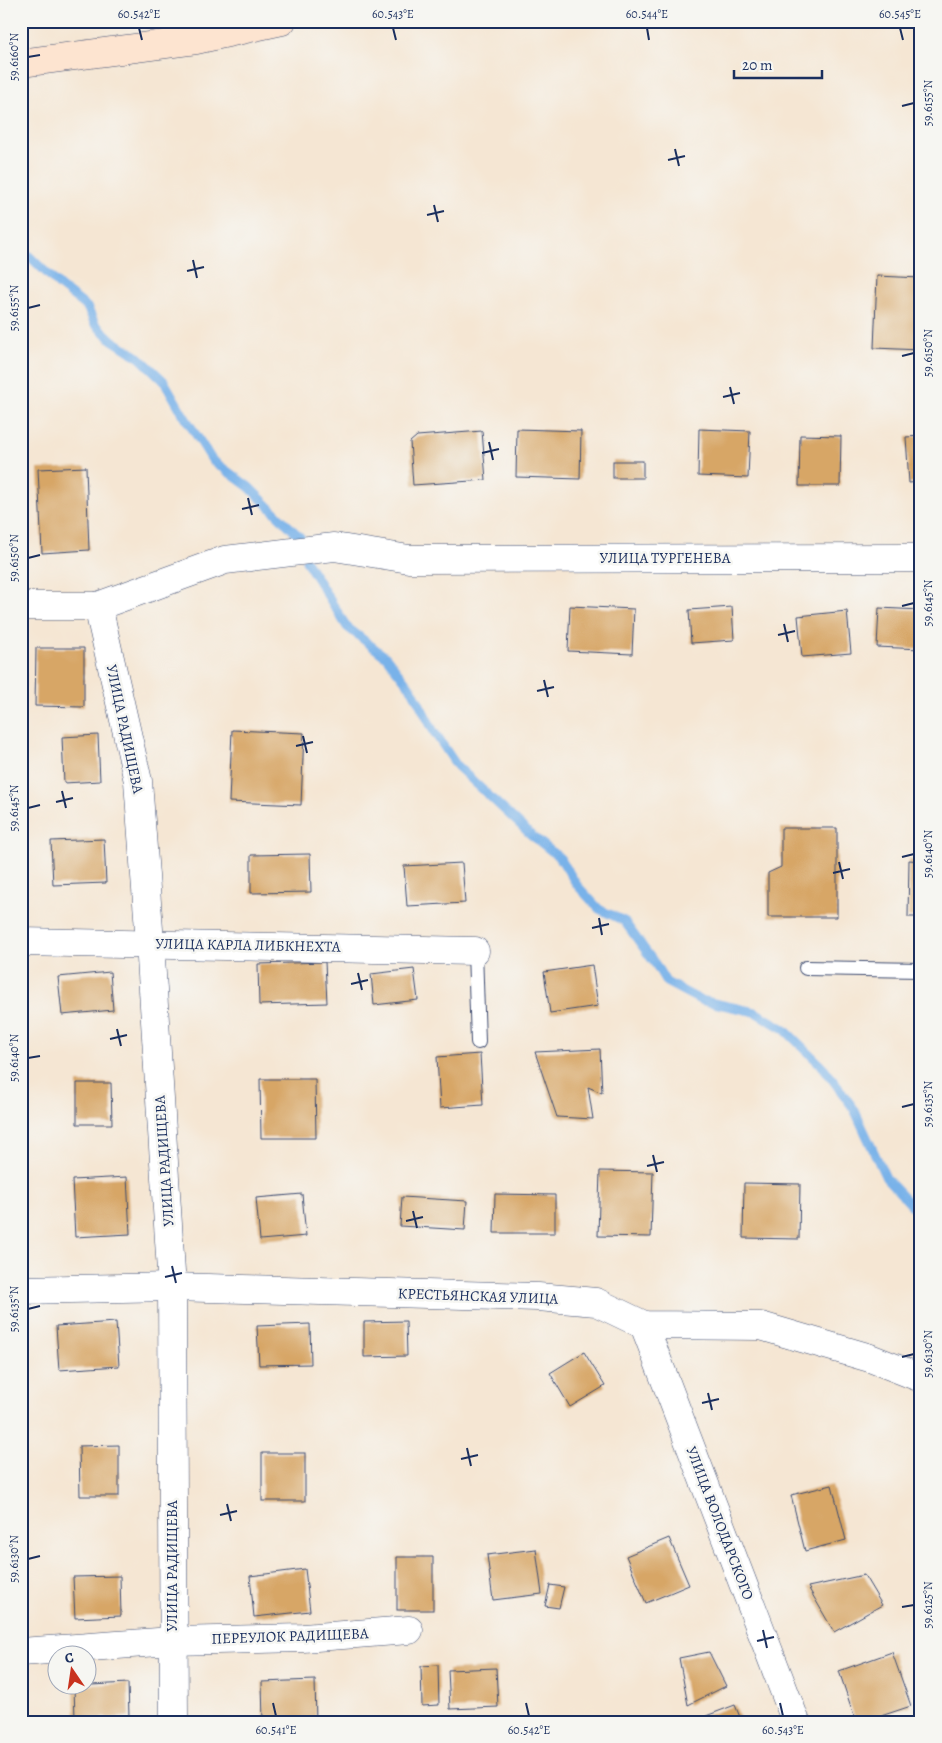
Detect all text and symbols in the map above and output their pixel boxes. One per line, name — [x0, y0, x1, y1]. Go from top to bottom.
text: 60.542°E — [118, 6, 160, 22]
text: 60.543°E — [372, 6, 414, 22]
text: 60.544°E — [626, 6, 668, 22]
text: 60.545°E — [879, 6, 921, 22]
text: 59.6160°N — [6, 33, 22, 81]
scale bar — [734, 48, 822, 80]
text: 20 m — [742, 55, 773, 75]
text: 59.6155°N — [920, 79, 936, 126]
text: 59.6155°N — [6, 284, 22, 331]
text: 59.6150°N — [920, 329, 936, 377]
text: 59.6150°N — [6, 534, 22, 582]
street label: УЛИЦА ТУРГЕНЕВА — [600, 548, 731, 568]
text: 59.6145°N — [920, 579, 936, 626]
street label: УЛИЦА РАДИЩЕВА — [102, 663, 148, 796]
text: 59.6145°N — [6, 784, 22, 831]
text: 59.6140°N — [920, 830, 936, 878]
street label: УЛИЦА КАРЛА ЛИБКНЕХТА — [155, 933, 341, 957]
text: 59.6140°N — [6, 1034, 22, 1082]
text: 59.6135°N — [920, 1080, 936, 1127]
street label: УЛИЦА РАДИЩЕВА — [149, 1094, 179, 1227]
street label: КРЕСТЬЯНСКАЯ УЛИЦА — [397, 1283, 559, 1309]
text: 59.6135°N — [6, 1285, 22, 1332]
text: 59.6130°N — [920, 1330, 936, 1378]
street label: УЛИЦА ВОЛОДАРСКОГО — [681, 1443, 759, 1603]
street label: УЛИЦА РАДИЩЕВА — [162, 1500, 182, 1632]
text: 59.6130°N — [6, 1535, 22, 1583]
text: 59.6125°N — [920, 1581, 936, 1629]
street label: ПЕРЕУЛОК РАДИЩЕВА — [211, 1623, 369, 1649]
north arrow — [48, 1646, 98, 1696]
text: С — [63, 1648, 76, 1668]
text: 60.541°E — [255, 1722, 297, 1738]
text: 60.542°E — [508, 1722, 550, 1738]
text: 60.543°E — [762, 1722, 804, 1738]

